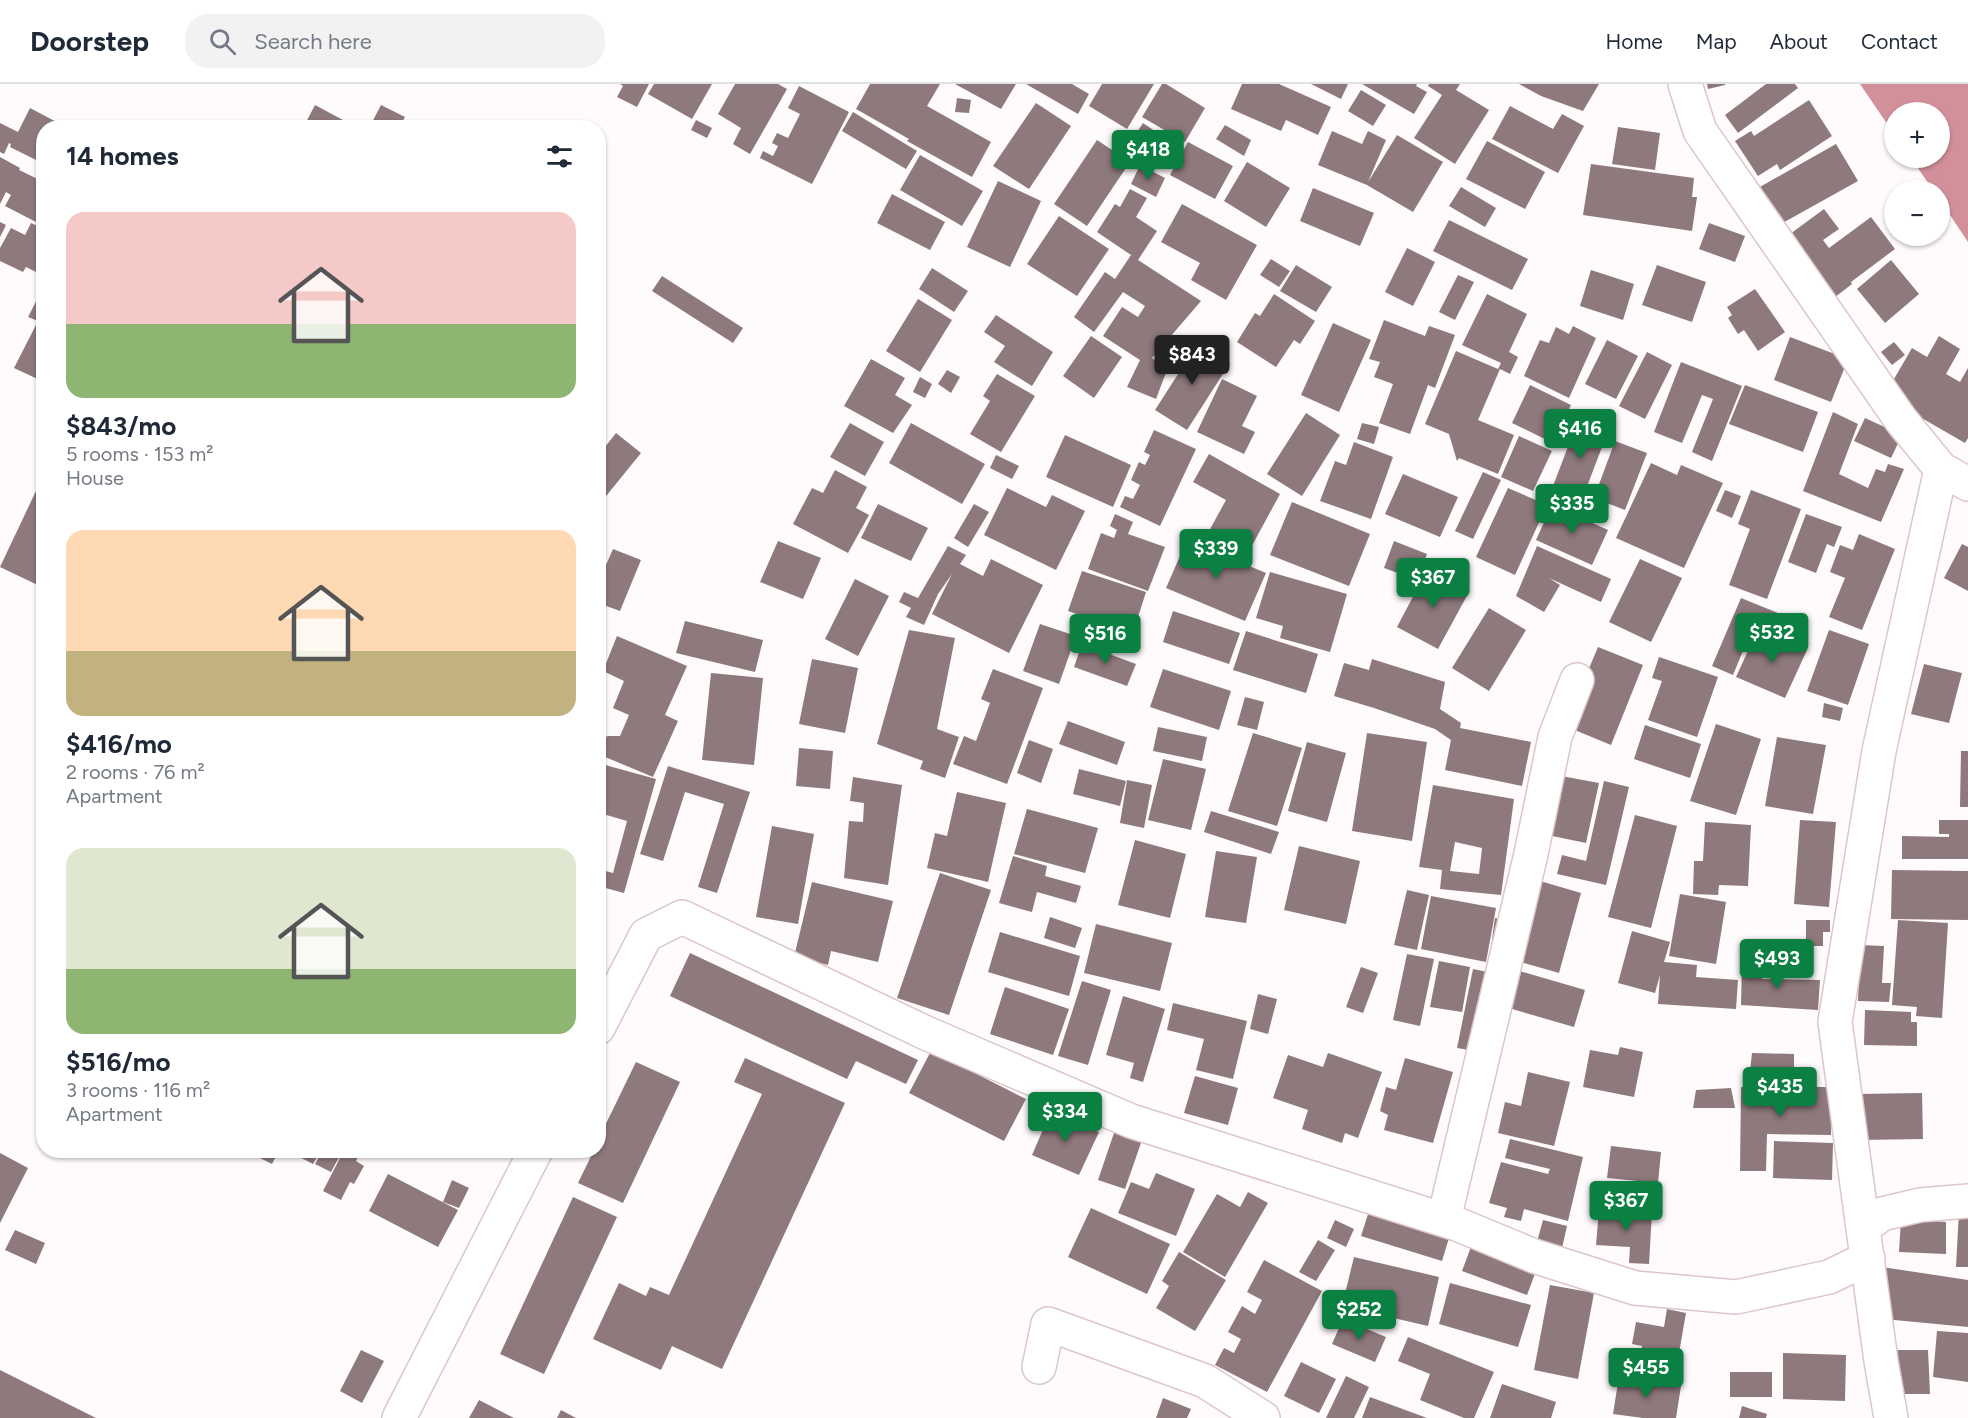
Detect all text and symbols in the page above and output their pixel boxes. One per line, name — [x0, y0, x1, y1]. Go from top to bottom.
search box — [185, 14, 605, 68]
text: Doorstep — [30, 24, 149, 58]
icon: search — [206, 25, 239, 58]
text: Search here — [254, 28, 372, 55]
text: Home — [1606, 29, 1663, 54]
text: Map — [1696, 29, 1737, 54]
text: About — [1770, 29, 1828, 54]
text: Contact — [1861, 29, 1938, 54]
map controls — [1884, 102, 1950, 246]
button: + — [1884, 102, 1950, 168]
pin: $418 — [1112, 130, 1184, 181]
text: $418 — [1126, 137, 1170, 161]
text: 14 homes — [66, 140, 179, 172]
icon: filters — [543, 140, 576, 173]
button: − — [1884, 180, 1950, 246]
icon: home — [267, 251, 375, 359]
pin: $843 — [1156, 335, 1228, 386]
text: $843 — [1168, 342, 1216, 366]
pin: $416 — [1544, 409, 1616, 460]
text: $843/mo — [66, 410, 176, 442]
text: $416 — [1558, 416, 1602, 440]
text: 5 rooms · 153 m² — [66, 442, 214, 466]
text: House — [66, 466, 124, 490]
pin: $335 — [1536, 484, 1608, 535]
text: $335 — [1550, 491, 1594, 515]
pin: $339 — [1180, 529, 1252, 580]
text: $339 — [1194, 536, 1238, 560]
pin: $367 — [1397, 558, 1469, 609]
text: $367 — [1411, 565, 1455, 589]
icon: home — [267, 569, 375, 677]
pin: $532 — [1736, 613, 1808, 664]
pin: $516 — [1069, 614, 1141, 665]
text: $532 — [1749, 620, 1795, 644]
text: $516 — [1084, 621, 1126, 645]
text: $416/mo — [66, 728, 172, 760]
text: 2 rooms · 76 m² — [66, 760, 205, 784]
text: Apartment — [66, 784, 163, 808]
icon: home — [267, 887, 375, 995]
pin: $493 — [1741, 939, 1813, 990]
text: $493 — [1754, 946, 1800, 970]
text: $516/mo — [66, 1046, 171, 1078]
pin: $435 — [1744, 1067, 1816, 1118]
text: $435 — [1757, 1074, 1803, 1098]
text: 3 rooms · 116 m² — [66, 1078, 210, 1102]
pin: $334 — [1029, 1092, 1101, 1143]
text: $334 — [1042, 1099, 1088, 1123]
text: Apartment — [66, 1102, 163, 1126]
pin: $367 — [1590, 1181, 1662, 1232]
text: $367 — [1604, 1188, 1648, 1212]
pin: $252 — [1323, 1290, 1395, 1341]
text: $252 — [1336, 1297, 1382, 1321]
pin: $455 — [1610, 1348, 1682, 1399]
text: $455 — [1623, 1355, 1669, 1379]

